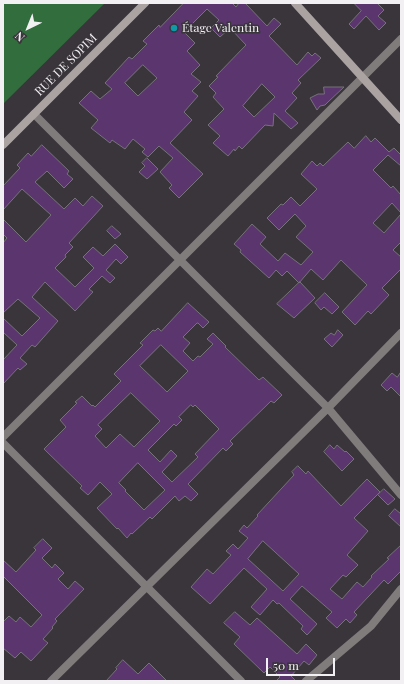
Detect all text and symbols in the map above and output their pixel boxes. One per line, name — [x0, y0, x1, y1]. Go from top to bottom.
north arrow — [8, 8, 48, 48]
place label: Étage Valentin — [182, 21, 259, 35]
marker: Étage Valentin — [169, 23, 179, 33]
text: N — [11, 29, 28, 45]
street label: RUE DE SOPIM — [32, 31, 100, 99]
scale bar — [268, 650, 337, 676]
text: 50 m — [273, 657, 299, 673]

